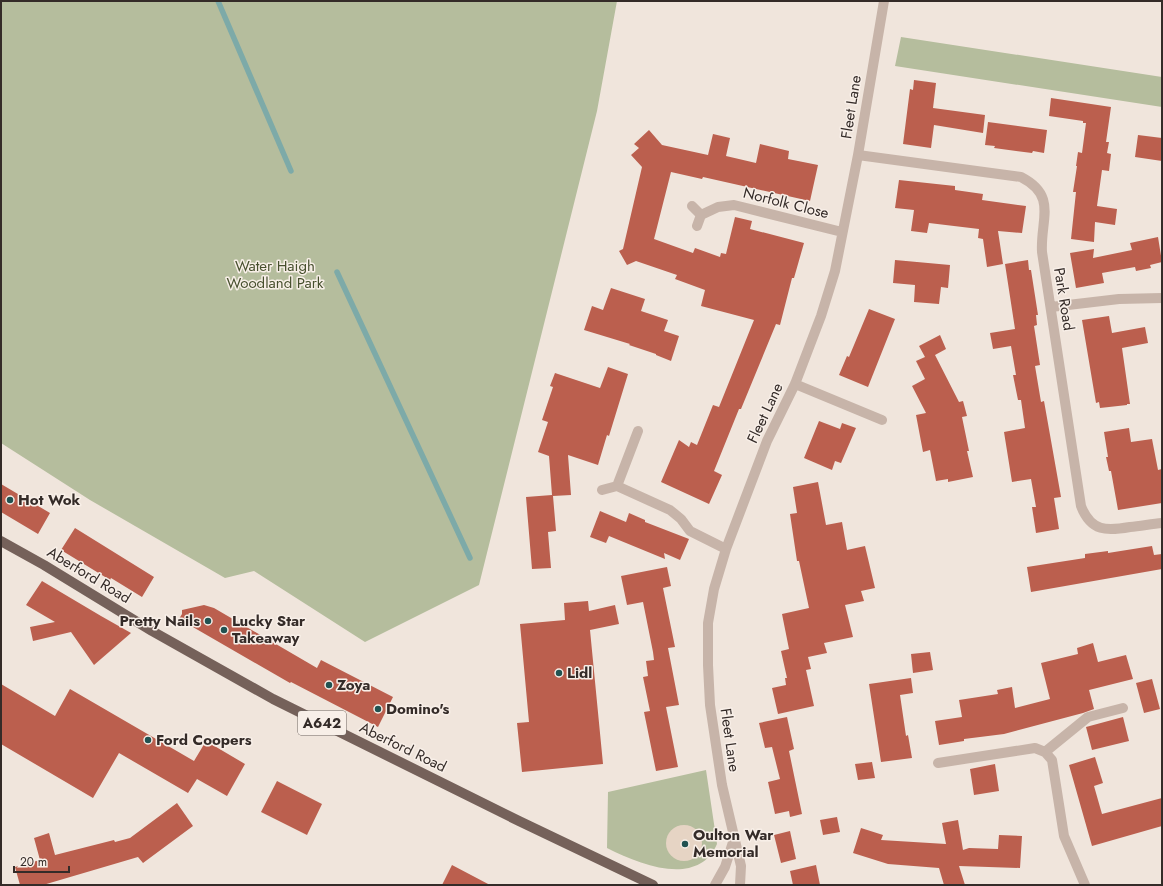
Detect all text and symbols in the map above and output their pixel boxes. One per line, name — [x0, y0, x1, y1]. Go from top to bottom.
street label: Fleet Lane — [835, 73, 867, 140]
street label: Norfolk Close — [741, 182, 831, 224]
park label: Water Haigh Woodland Park — [227, 255, 324, 294]
street label: Park Road — [1048, 266, 1080, 332]
street label: Fleet Lane — [741, 379, 789, 447]
place label: Hot Wok — [18, 489, 81, 511]
marker: Hot Wok — [5, 495, 15, 505]
street label: Aberford Road — [43, 541, 135, 609]
place label: Pretty Nails — [120, 610, 200, 632]
place label: Lucky Star Takeaway — [232, 610, 306, 649]
marker: Pretty Nails — [203, 616, 213, 626]
marker: Lucky Star Takeaway — [219, 625, 229, 635]
place label: Lidl — [567, 662, 592, 684]
marker: Lidl — [554, 668, 564, 678]
place label: Zoya — [337, 674, 370, 696]
marker: Zoya — [324, 680, 334, 690]
place label: Domino's — [386, 698, 449, 720]
marker: Domino's — [373, 704, 383, 714]
street label: Fleet Lane — [715, 707, 745, 774]
road number: A642 — [298, 711, 346, 735]
street label: Aberford Road — [356, 716, 450, 778]
place label: Ford Coopers — [156, 729, 252, 751]
marker: Ford Coopers — [143, 735, 153, 745]
place label: Oulton War Memorial — [693, 824, 774, 863]
marker: Oulton War Memorial — [680, 839, 690, 849]
scale bar — [14, 848, 69, 874]
text: 20 m — [20, 853, 47, 871]

